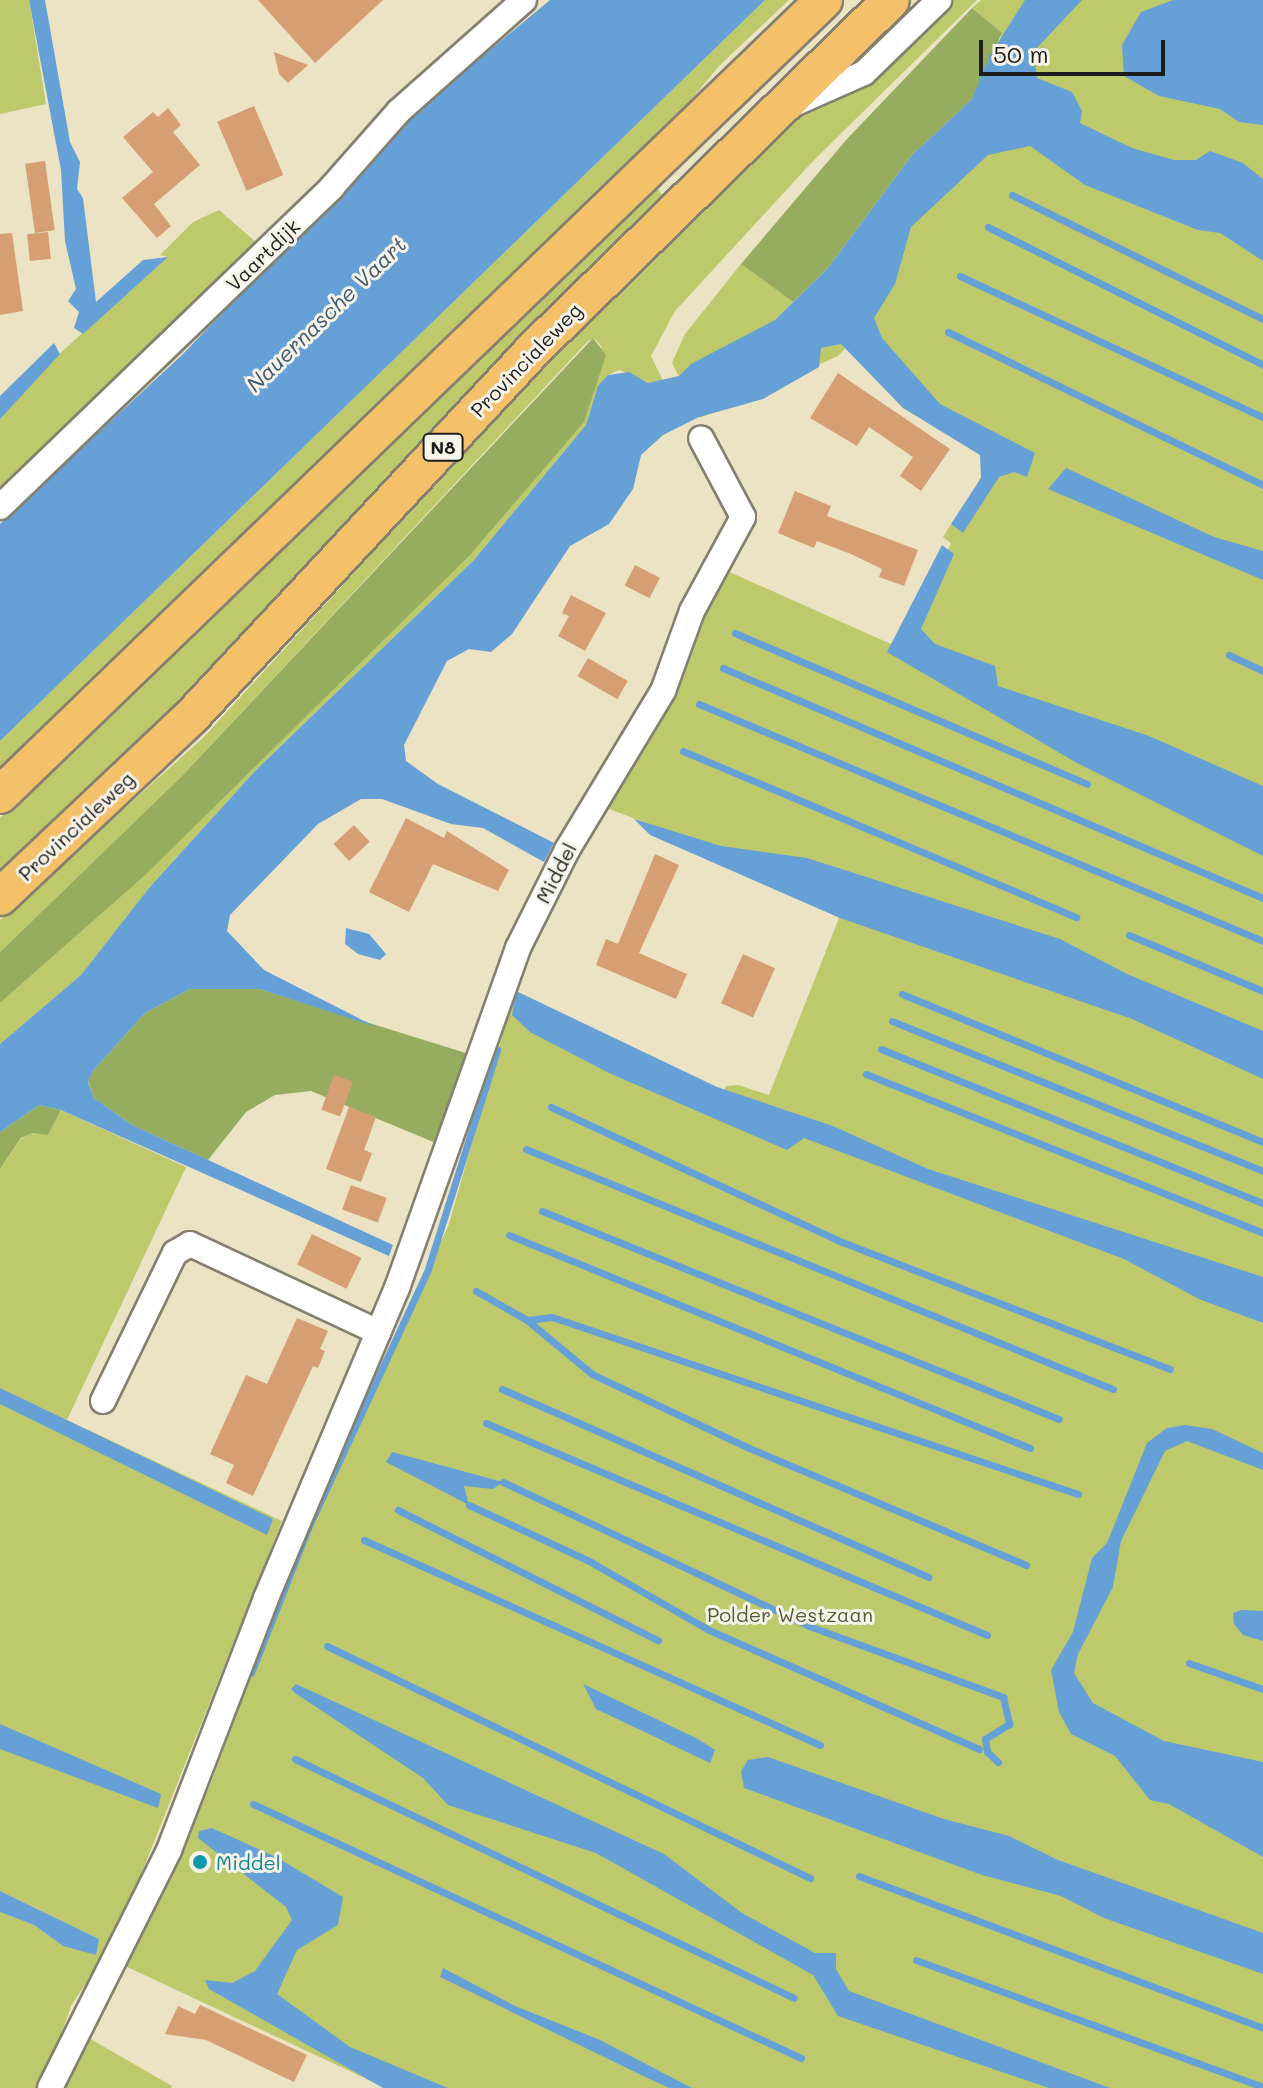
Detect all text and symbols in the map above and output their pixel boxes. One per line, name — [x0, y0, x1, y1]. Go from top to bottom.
scale bar — [983, 24, 1169, 74]
text: 50 m — [993, 38, 1049, 69]
street label: Vaartdijk — [221, 214, 305, 296]
water label: Nauernasche Vaart — [241, 231, 411, 397]
street label: Provincialeweg — [466, 298, 586, 422]
road number: N8 — [421, 433, 465, 461]
street label: Provincialeweg — [13, 766, 139, 886]
street label: Middel — [531, 839, 581, 907]
park label: Polder Westzaan — [707, 1602, 873, 1626]
place label: Middel — [216, 1850, 281, 1874]
marker: Middel — [191, 1853, 209, 1871]

